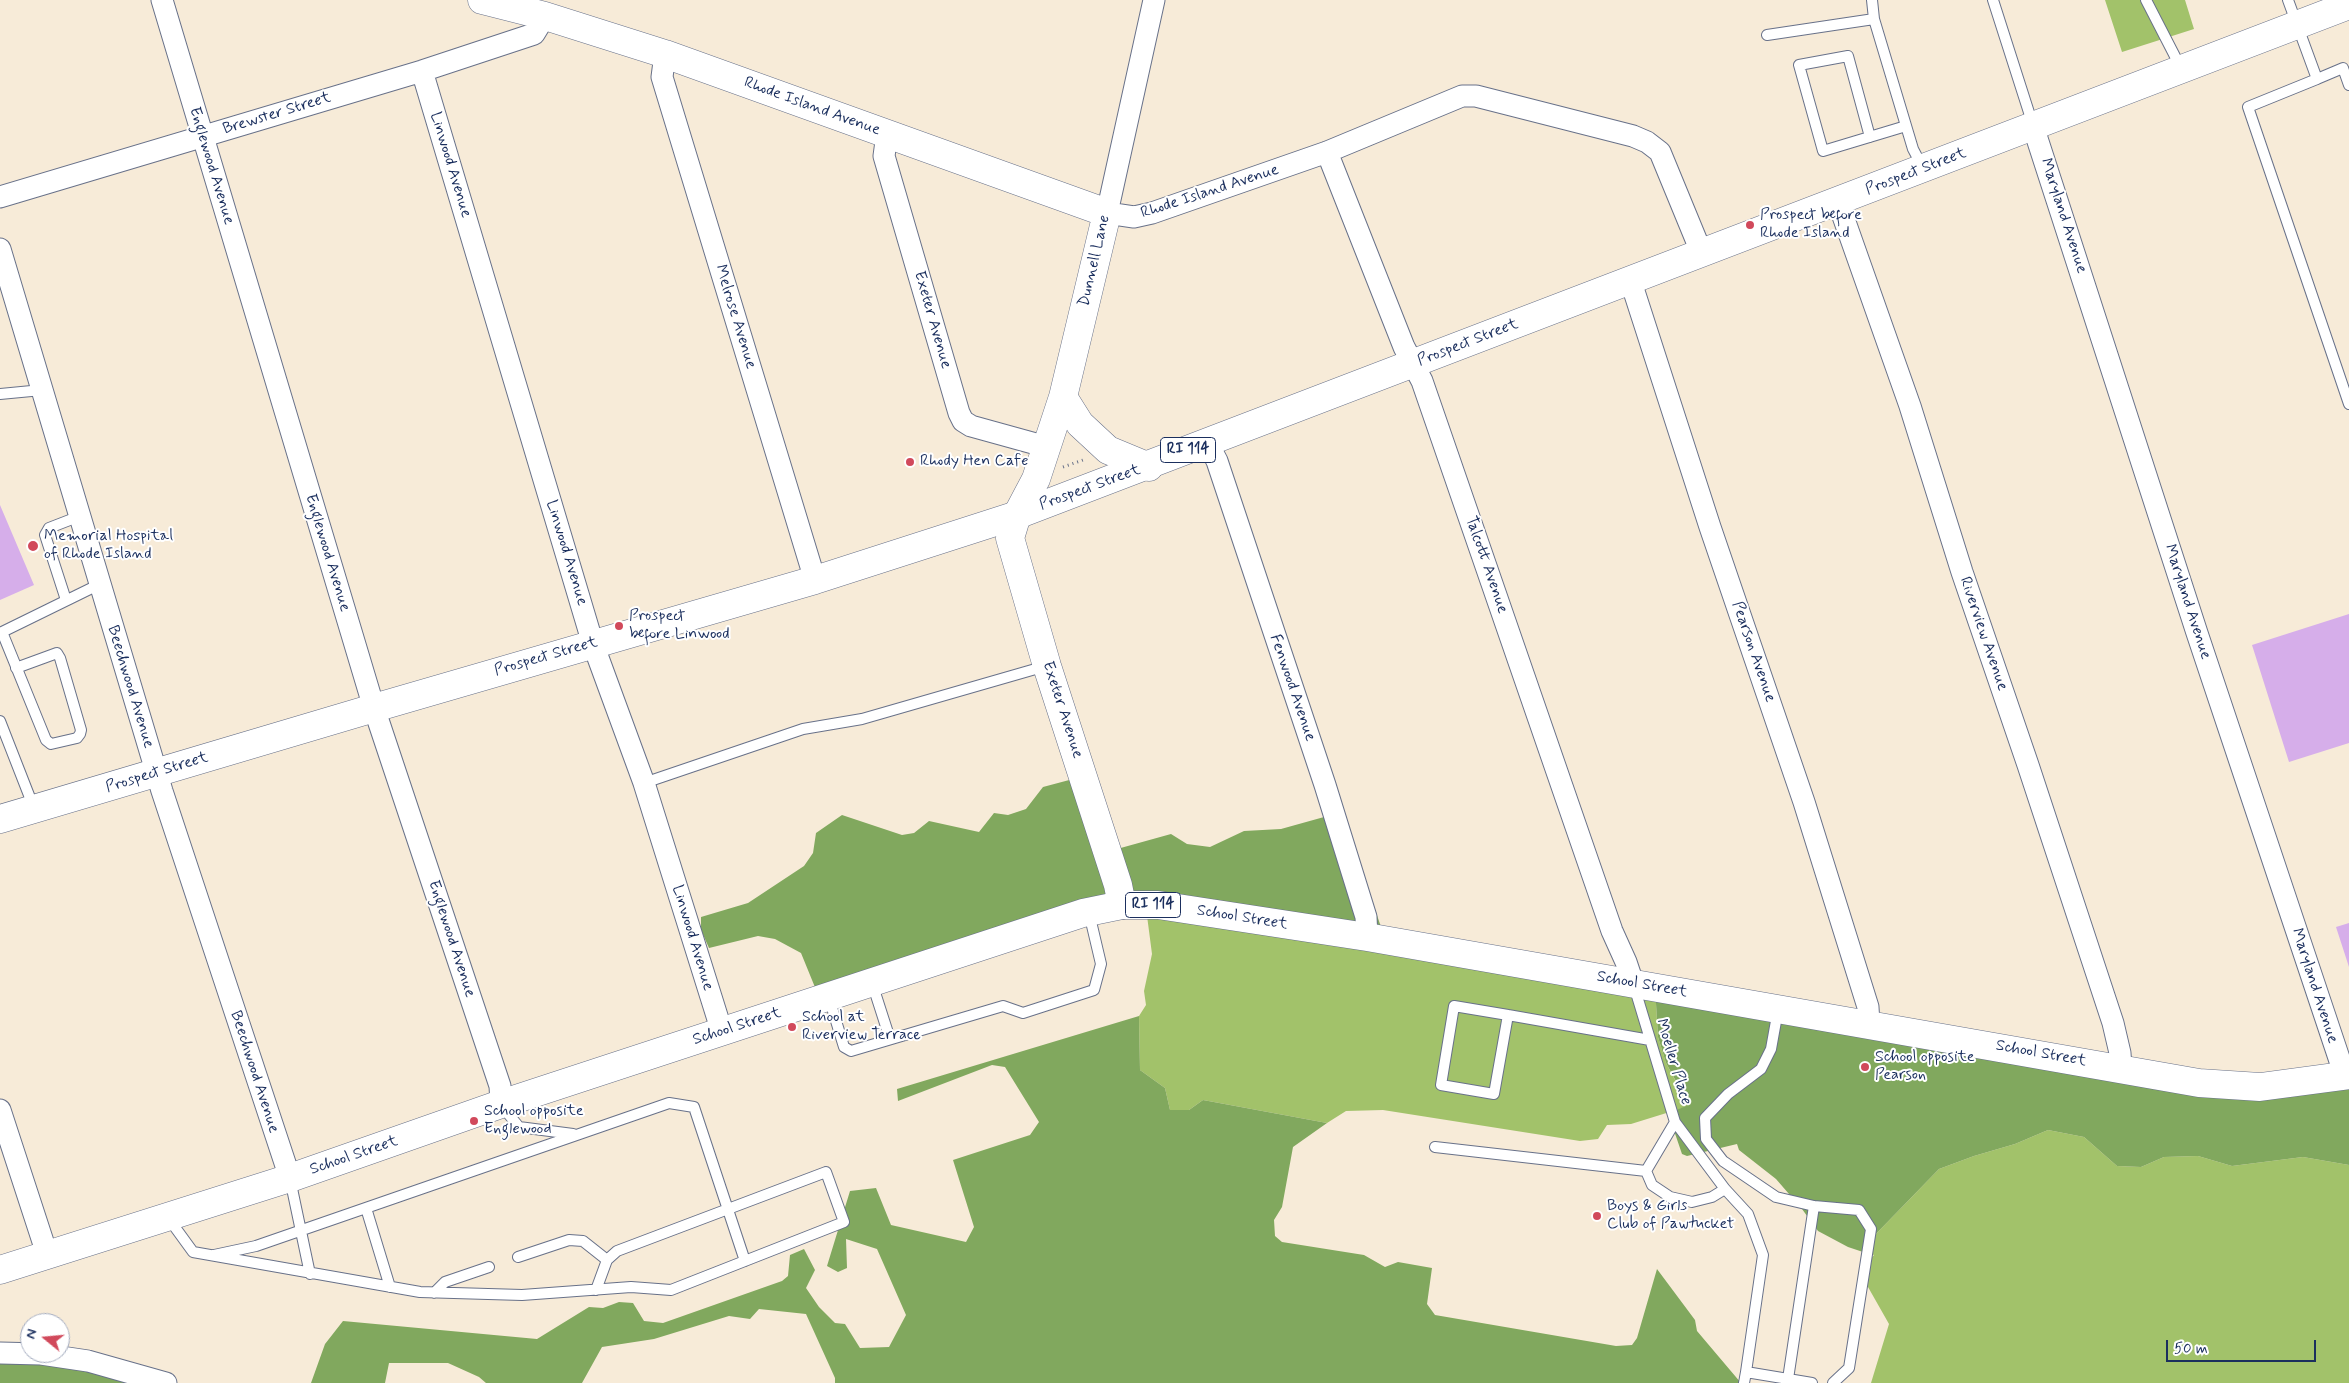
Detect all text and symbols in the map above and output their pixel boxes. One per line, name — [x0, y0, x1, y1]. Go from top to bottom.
street label: Rhode Island Avenue — [741, 73, 883, 141]
street label: Brewster Street — [221, 88, 333, 140]
street label: Englewood Avenue — [184, 105, 238, 227]
street label: Linwood Avenue — [425, 110, 475, 220]
street label: Prospect Street — [1863, 144, 1969, 200]
street label: Maryland Avenue — [2035, 156, 2091, 276]
street label: Rhode Island Avenue — [1139, 161, 1281, 223]
place label: Prospect before Rhode Island — [1760, 206, 1862, 244]
street label: Dunnell Lane — [1075, 213, 1115, 309]
marker: Prospect before Rhode Island — [1744, 219, 1756, 231]
street label: Melrose Avenue — [710, 263, 760, 371]
street label: Exeter Avenue — [909, 269, 955, 371]
street label: Prospect Street — [1415, 315, 1521, 371]
road number: RI 114 — [1160, 438, 1216, 462]
place label: Rhody Hen Cafe — [920, 452, 1028, 472]
marker: Rhody Hen Cafe — [904, 456, 916, 468]
street label: Prospect Street — [1037, 461, 1143, 515]
street label: Englewood Avenue — [300, 492, 354, 614]
street label: Linwood Avenue — [541, 498, 591, 608]
street label: Talcott Avenue — [1460, 514, 1512, 616]
place label: Memorial Hospital of Rhode Island — [44, 527, 173, 565]
marker: Memorial Hospital of Rhode Island — [26, 539, 40, 553]
street label: Maryland Avenue — [2159, 542, 2215, 662]
street label: Riverview Avenue — [1955, 574, 2011, 694]
street label: Pearson Avenue — [1727, 599, 1779, 705]
place label: Prospect before Linwood — [629, 607, 729, 645]
marker: Prospect before Linwood — [613, 620, 625, 632]
street label: Beechwood Avenue — [102, 623, 158, 751]
street label: Fenwood Avenue — [1265, 632, 1319, 744]
street label: Prospect Street — [492, 633, 600, 681]
street label: Exeter Avenue — [1037, 659, 1087, 761]
street label: Prospect Street — [103, 748, 211, 798]
street label: Englewood Avenue — [423, 878, 479, 1000]
street label: Linwood Avenue — [667, 883, 717, 993]
road number: RI 114 — [1126, 892, 1180, 918]
street label: School Street — [1195, 901, 1289, 935]
street label: Maryland Avenue — [2286, 926, 2342, 1046]
street label: School Street — [1595, 968, 1689, 1002]
street label: School Street — [690, 1004, 784, 1050]
street label: Beechwood Avenue — [225, 1008, 283, 1136]
place label: School at Riverview Terrace — [802, 1008, 921, 1046]
street label: Moeller Place — [1651, 1017, 1695, 1107]
marker: School at Riverview Terrace — [786, 1021, 798, 1033]
street label: School Street — [1994, 1037, 2088, 1071]
place label: School opposite Pearson — [1875, 1048, 1975, 1086]
marker: School opposite Pearson — [1859, 1061, 1871, 1073]
place label: School opposite Englewood — [484, 1102, 584, 1140]
marker: School opposite Englewood — [468, 1115, 480, 1127]
street label: School Street — [308, 1132, 400, 1180]
place label: Boys & Girls Club of Pawtucket — [1607, 1197, 1734, 1235]
marker: Boys & Girls Club of Pawtucket — [1591, 1210, 1603, 1222]
north arrow — [20, 1313, 70, 1363]
text: N — [22, 1327, 42, 1341]
scale bar — [2169, 1330, 2319, 1362]
text: 50 m — [2174, 1339, 2208, 1359]

